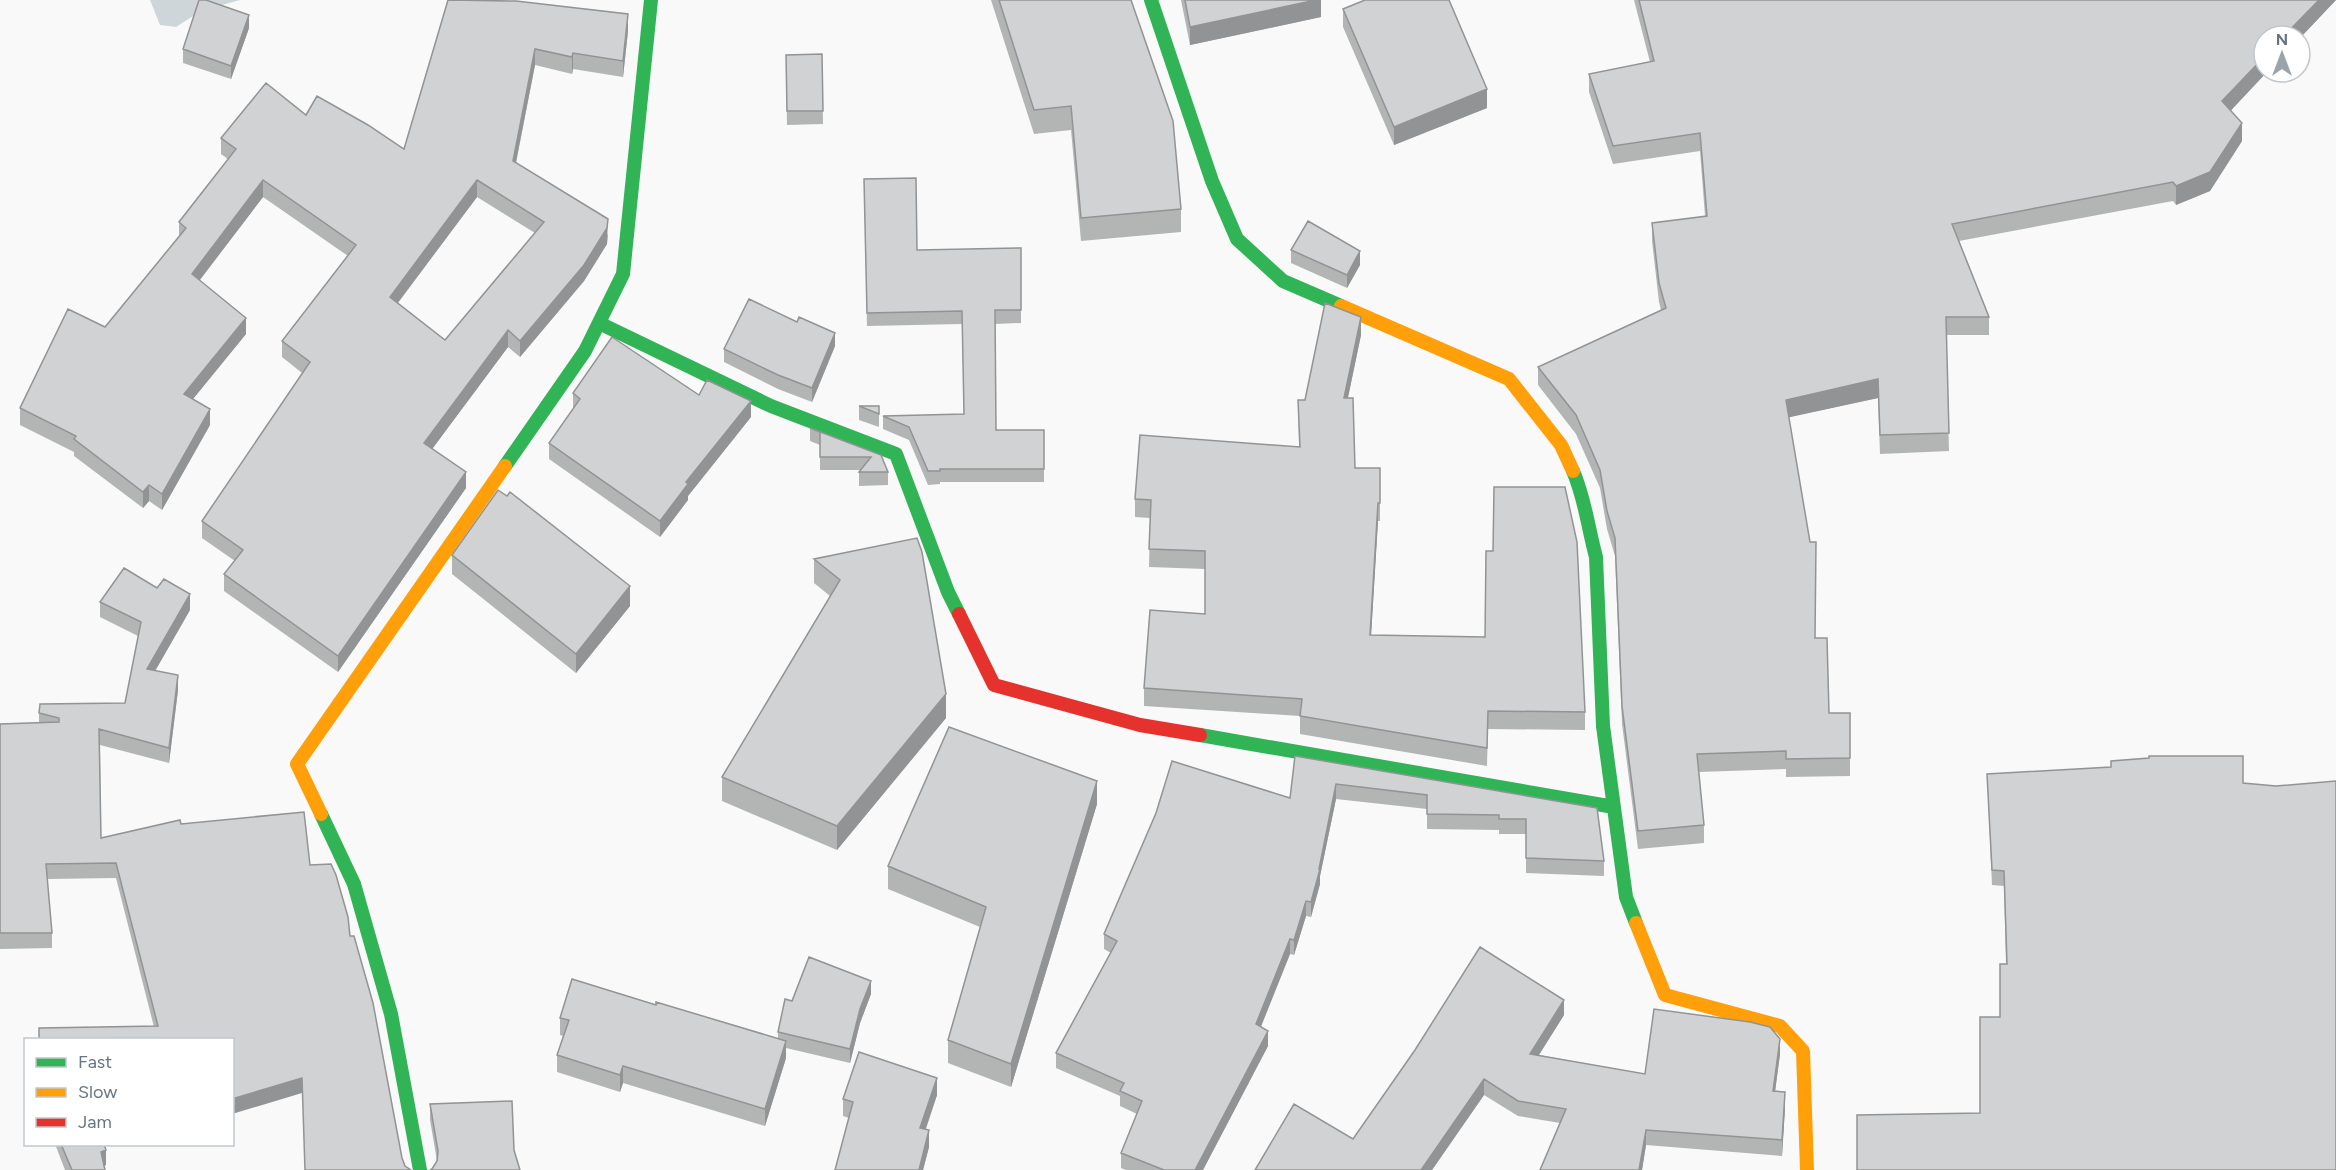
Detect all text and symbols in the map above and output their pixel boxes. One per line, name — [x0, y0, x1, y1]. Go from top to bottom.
north arrow — [2252, 24, 2312, 84]
text: N — [2276, 30, 2288, 49]
legend — [24, 1038, 234, 1146]
text: Fast — [78, 1051, 112, 1073]
text: Slow — [78, 1081, 117, 1103]
text: Jam — [78, 1111, 112, 1133]

